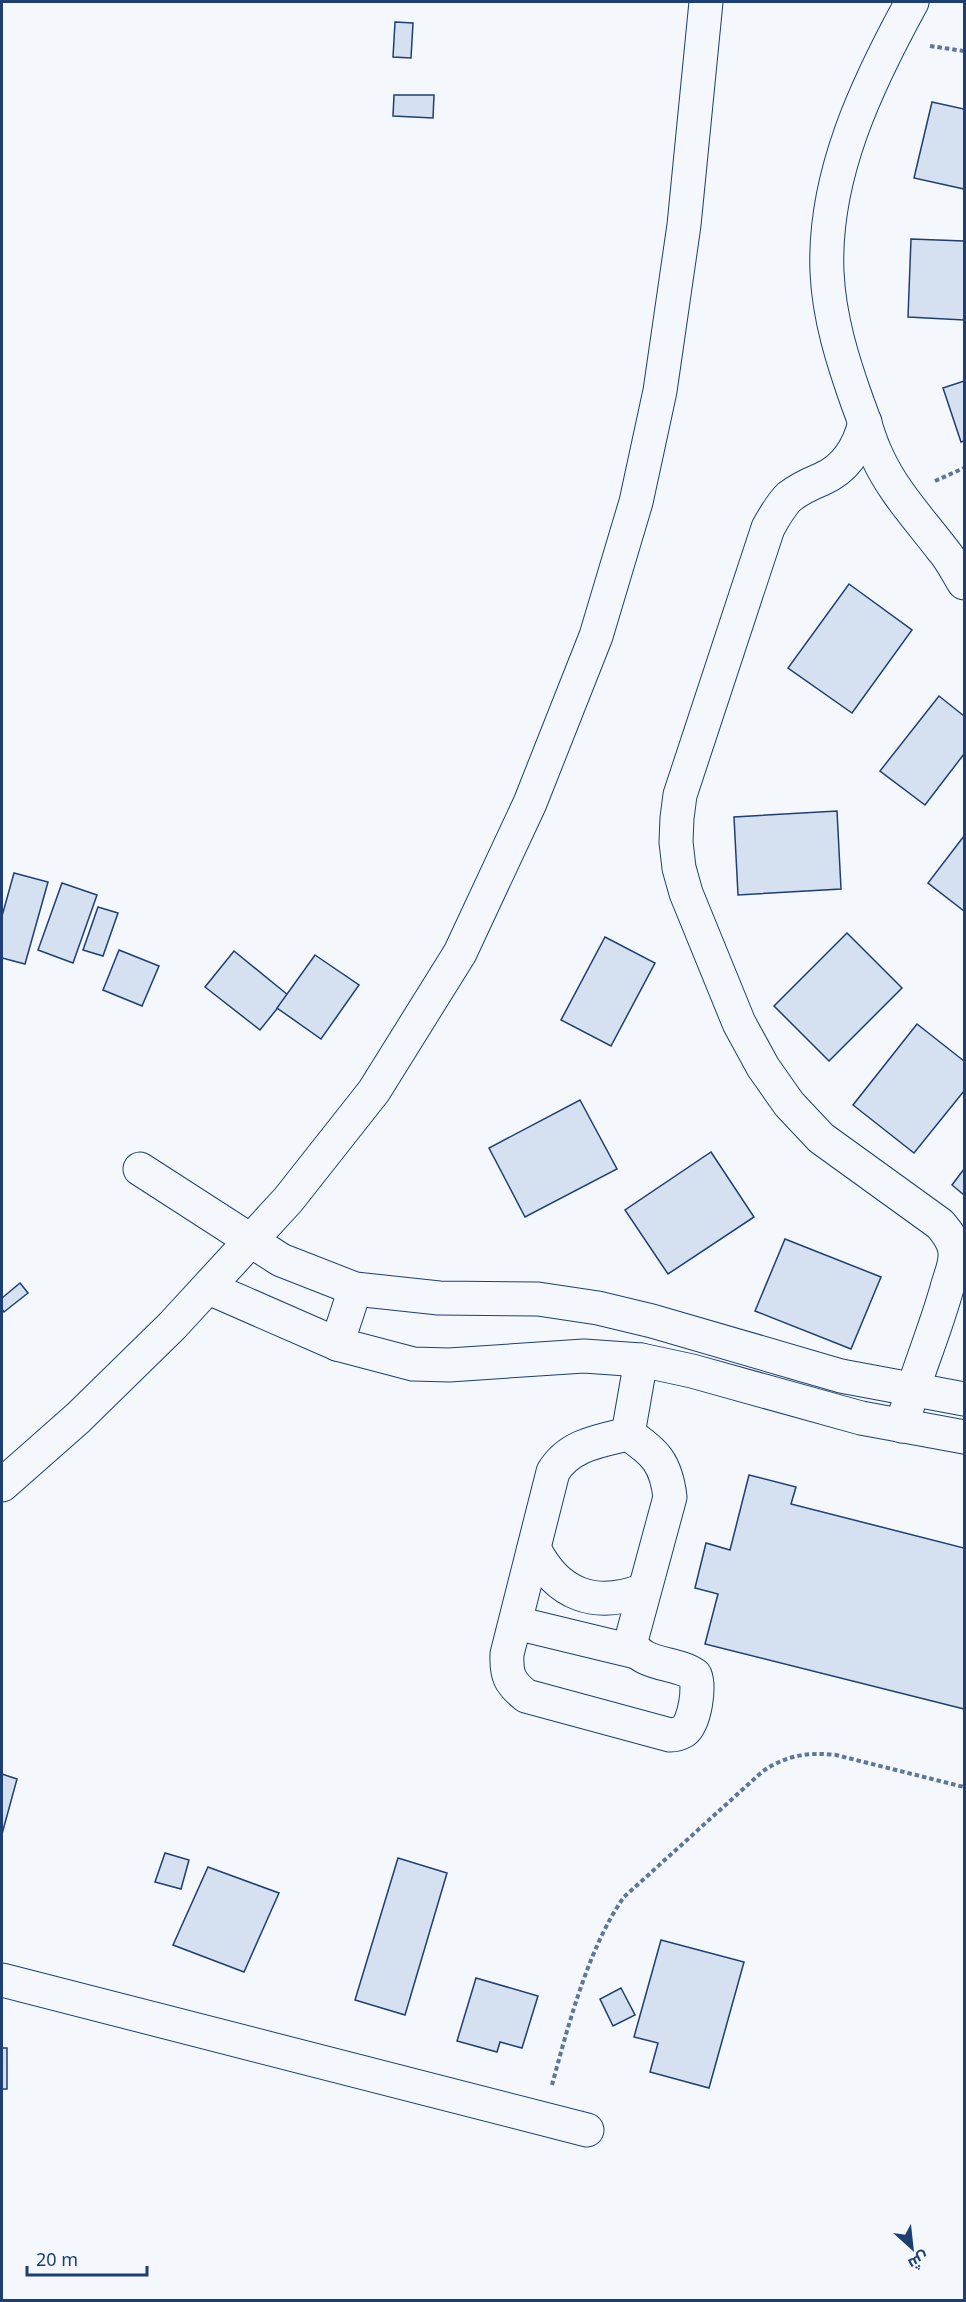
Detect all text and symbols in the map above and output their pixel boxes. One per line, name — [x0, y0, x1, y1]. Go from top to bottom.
north arrow — [882, 2218, 942, 2278]
scale bar — [27, 2239, 147, 2277]
text: 20 m — [36, 2247, 78, 2271]
text: ش — [905, 2247, 933, 2276]

